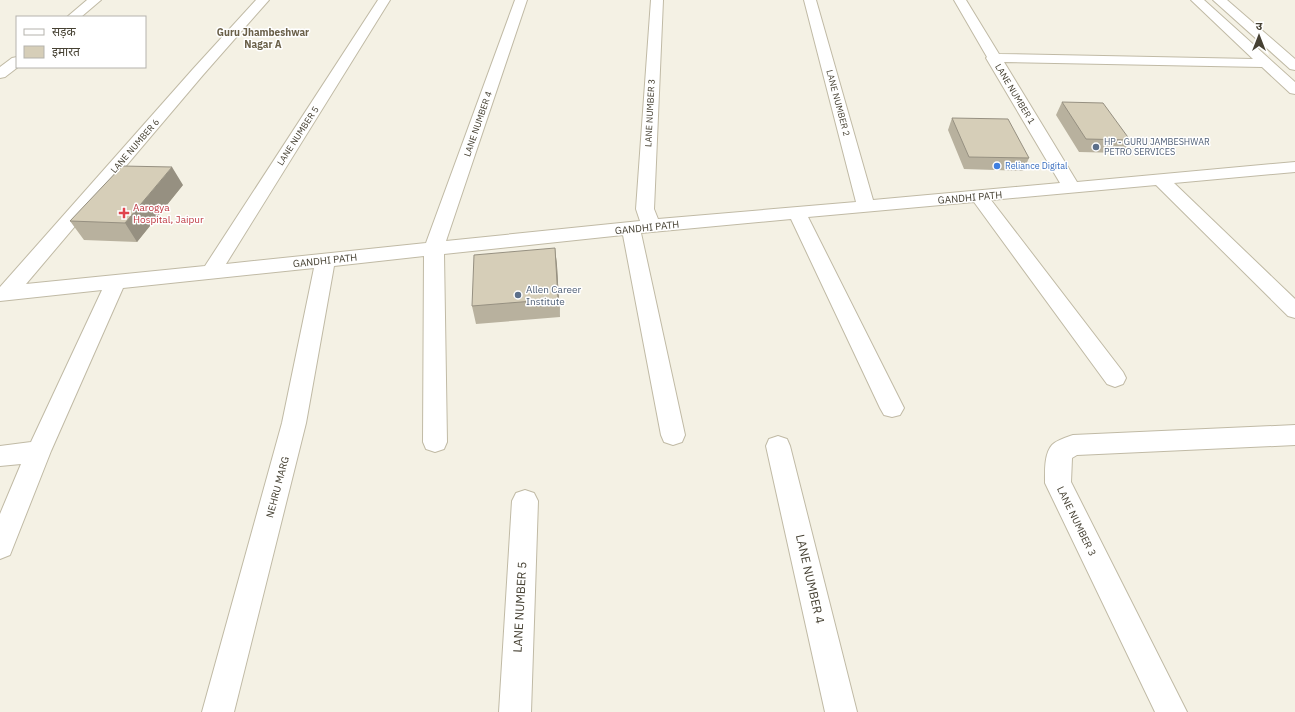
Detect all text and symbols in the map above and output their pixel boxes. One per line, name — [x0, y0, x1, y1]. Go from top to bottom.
legend — [16, 16, 146, 68]
north arrow — [1239, 16, 1279, 56]
text: उ — [1256, 19, 1263, 33]
text: सड़क — [52, 24, 77, 39]
district label: Guru Jhambeshwar Nagar A — [217, 26, 309, 51]
text: इमारत — [52, 44, 81, 59]
street label: LANE NUMBER 1 — [993, 62, 1038, 126]
street label: LANE NUMBER 2 — [824, 68, 853, 137]
street label: LANE NUMBER 3 — [642, 79, 657, 147]
street label: LANE NUMBER 4 — [461, 90, 494, 158]
street label: LANE NUMBER 5 — [274, 104, 321, 167]
street label: LANE NUMBER 6 — [108, 116, 161, 175]
place label: HP - GURU JAMBESHWAR PETRO SERVICES — [1104, 136, 1210, 157]
marker: HP - GURU JAMBESHWAR PETRO SERVICES — [1091, 142, 1101, 152]
place label: Reliance Digital — [1005, 160, 1068, 171]
marker: Reliance Digital — [992, 161, 1002, 171]
street label: GANDHI PATH — [937, 188, 1003, 207]
place label: Aarogya Hospital, Jaipur — [133, 201, 204, 226]
marker: Aarogya Hospital, Jaipur — [118, 207, 130, 219]
street label: GANDHI PATH — [614, 218, 680, 237]
street label: GANDHI PATH — [292, 251, 358, 270]
place label: Allen Career Institute — [526, 283, 581, 308]
marker: Allen Career Institute — [513, 290, 523, 300]
street label: NEHRU MARG — [263, 455, 292, 519]
street label: LANE NUMBER 3 — [1054, 484, 1099, 558]
street label: LANE NUMBER 4 — [793, 533, 828, 625]
street label: LANE NUMBER 5 — [510, 561, 529, 653]

